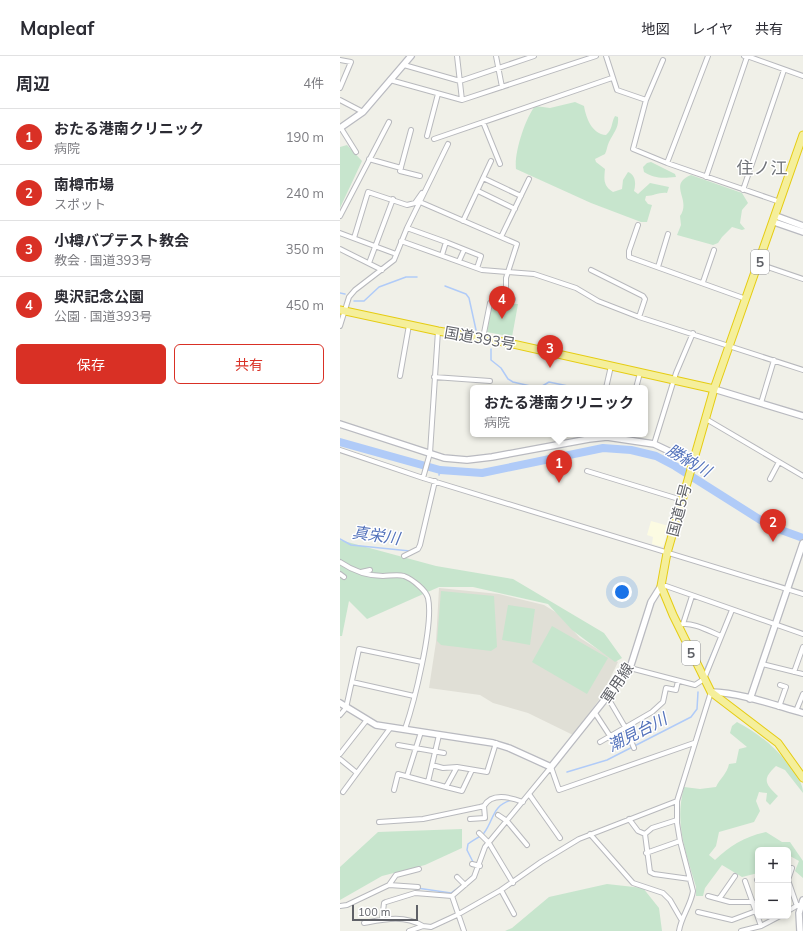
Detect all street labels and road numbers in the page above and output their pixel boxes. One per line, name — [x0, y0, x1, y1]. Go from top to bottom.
road number: 5 — [751, 250, 769, 274]
street label: 国道393号 — [443, 322, 517, 354]
street label: 国道5号 — [663, 481, 695, 539]
road number: 5 — [682, 641, 700, 665]
street label: 軍用線 — [597, 659, 637, 707]

